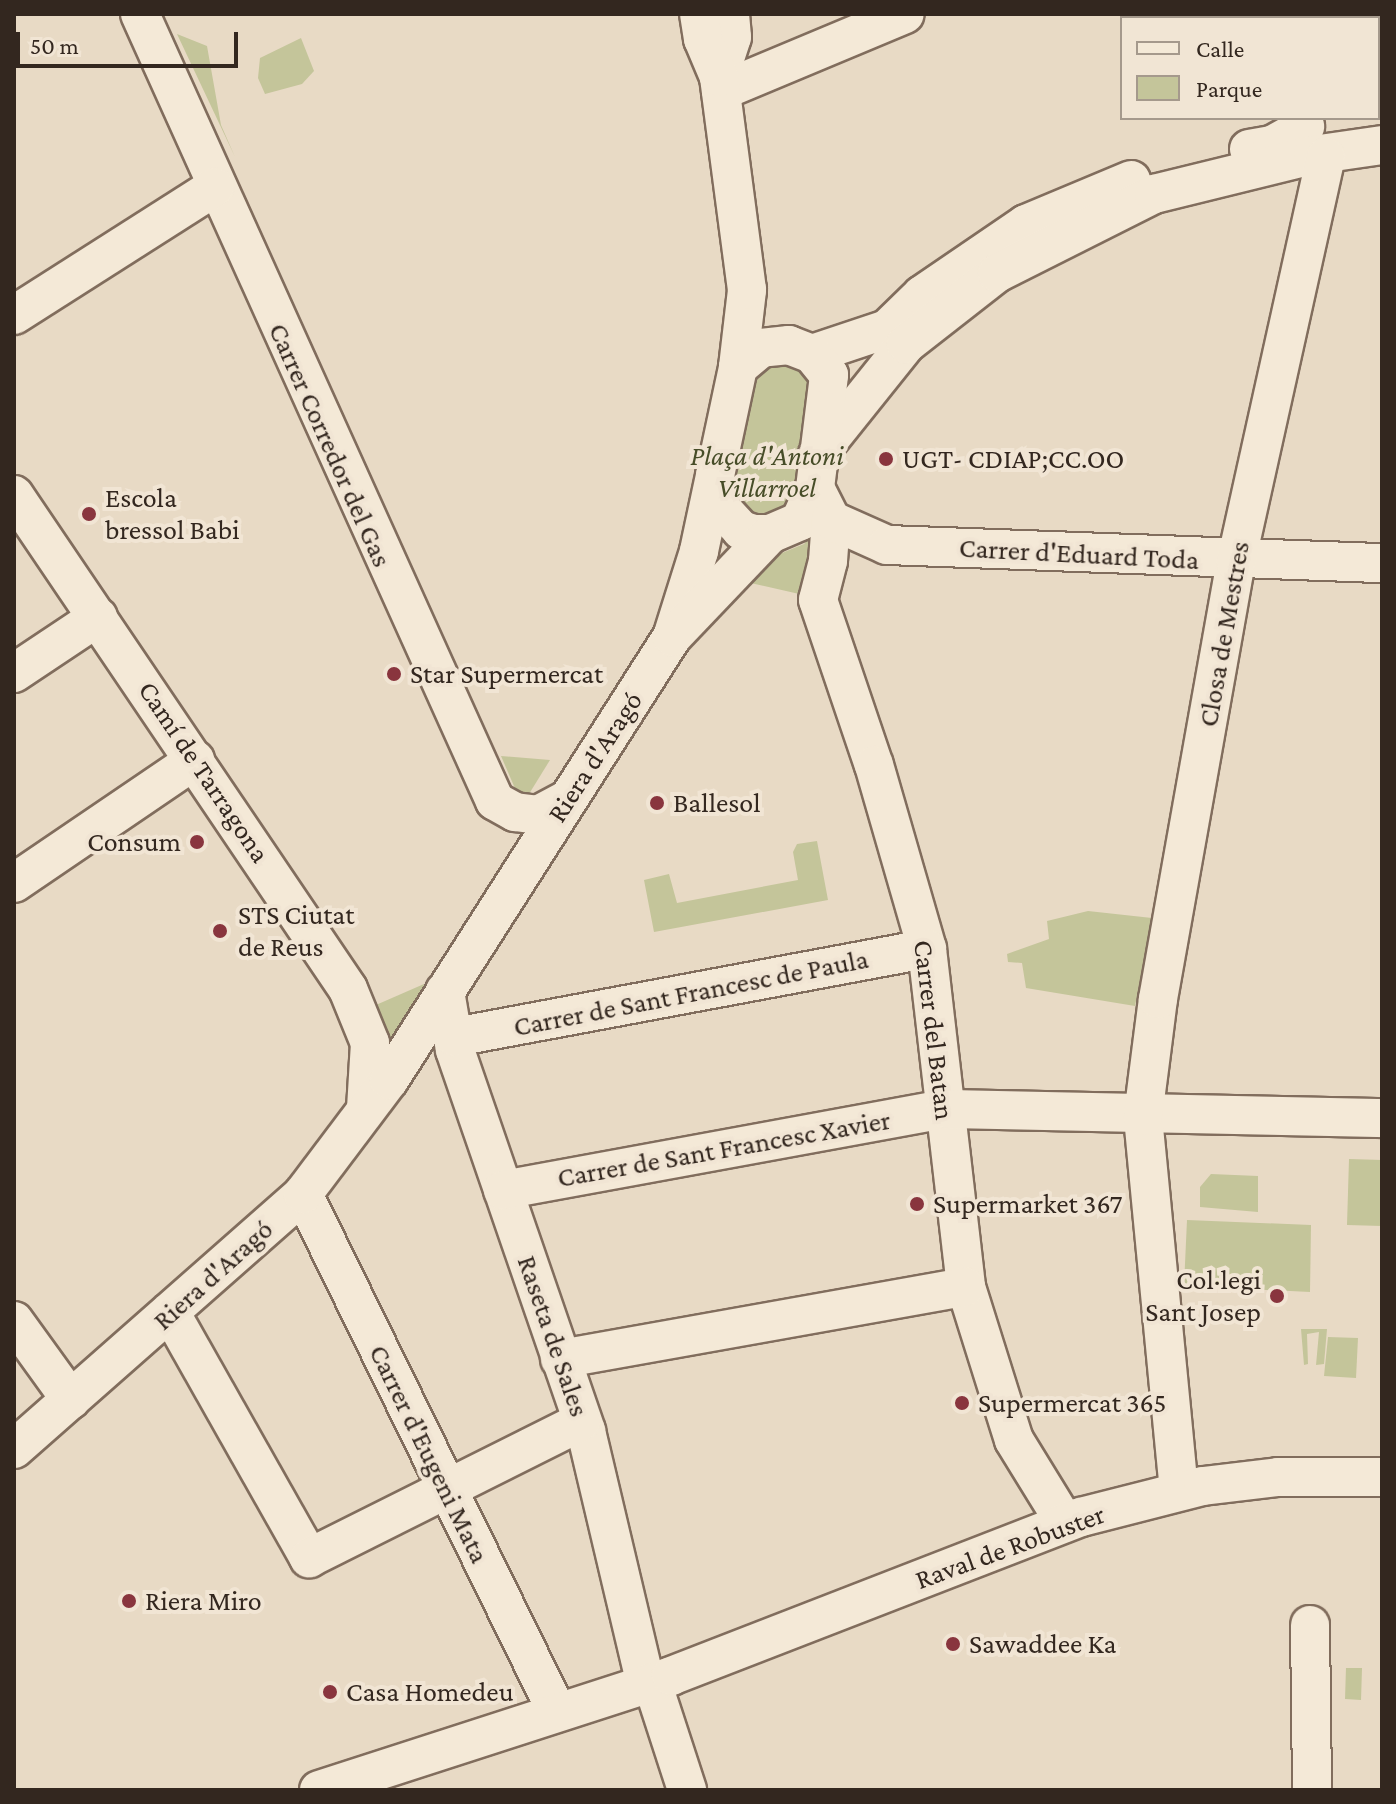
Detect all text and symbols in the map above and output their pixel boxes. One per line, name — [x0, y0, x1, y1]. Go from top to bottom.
scale bar — [20, 16, 242, 66]
legend — [1120, 16, 1380, 120]
text: 50 m — [30, 32, 79, 59]
text: Calle — [1196, 35, 1244, 62]
text: Parque — [1196, 75, 1262, 102]
street label: Carrer Corredor del Gas — [261, 318, 399, 572]
park label: Plaça d'Antoni Villarroel — [690, 439, 844, 505]
place label: UGT- CDIAP;CC.OO — [902, 442, 1124, 476]
marker: UGT- CDIAP;CC.OO — [877, 450, 895, 468]
place label: Escola bressol Babi — [105, 481, 240, 547]
marker: Escola bressol Babi — [80, 505, 98, 523]
street label: Carrer d'Eduard Toda — [958, 531, 1200, 577]
street label: Closa de Mestres — [1191, 539, 1257, 729]
place label: Star Supermercat — [410, 657, 603, 691]
marker: Star Supermercat — [385, 665, 403, 683]
street label: Camí de Tarragona — [131, 675, 277, 869]
street label: Riera d'Aragó — [540, 685, 650, 829]
place label: Ballesol — [673, 786, 761, 820]
marker: Ballesol — [648, 794, 666, 812]
place label: Consum — [87, 825, 181, 859]
marker: Consum — [188, 833, 206, 851]
place label: STS Ciutat de Reus — [238, 898, 355, 964]
marker: STS Ciutat de Reus — [209, 920, 231, 942]
street label: Carrer del Batan — [906, 938, 962, 1122]
street label: Carrer de Sant Francesc de Paula — [511, 942, 871, 1044]
street label: Carrer de Sant Francesc Xavier — [555, 1103, 893, 1195]
place label: Supermarket 367 — [933, 1187, 1122, 1221]
marker: Supermarket 367 — [908, 1195, 926, 1213]
street label: Riera d'Aragó — [146, 1213, 280, 1337]
street label: Raseta de Sales — [510, 1251, 596, 1421]
place label: Col·legi Sant Josep — [1145, 1263, 1261, 1329]
marker: Col·legi Sant Josep — [1268, 1287, 1286, 1305]
street label: Carrer d'Eugeni Mata — [362, 1339, 496, 1569]
place label: Supermercat 365 — [978, 1386, 1166, 1420]
marker: Supermercat 365 — [953, 1394, 971, 1412]
street label: Raval de Robuster — [911, 1497, 1109, 1597]
place label: Riera Miro — [145, 1584, 262, 1618]
marker: Riera Miro — [120, 1592, 138, 1610]
place label: Sawaddee Ka — [969, 1627, 1116, 1661]
marker: Sawaddee Ka — [944, 1635, 962, 1653]
place label: Casa Homedeu — [346, 1675, 514, 1709]
marker: Casa Homedeu — [321, 1683, 339, 1701]

